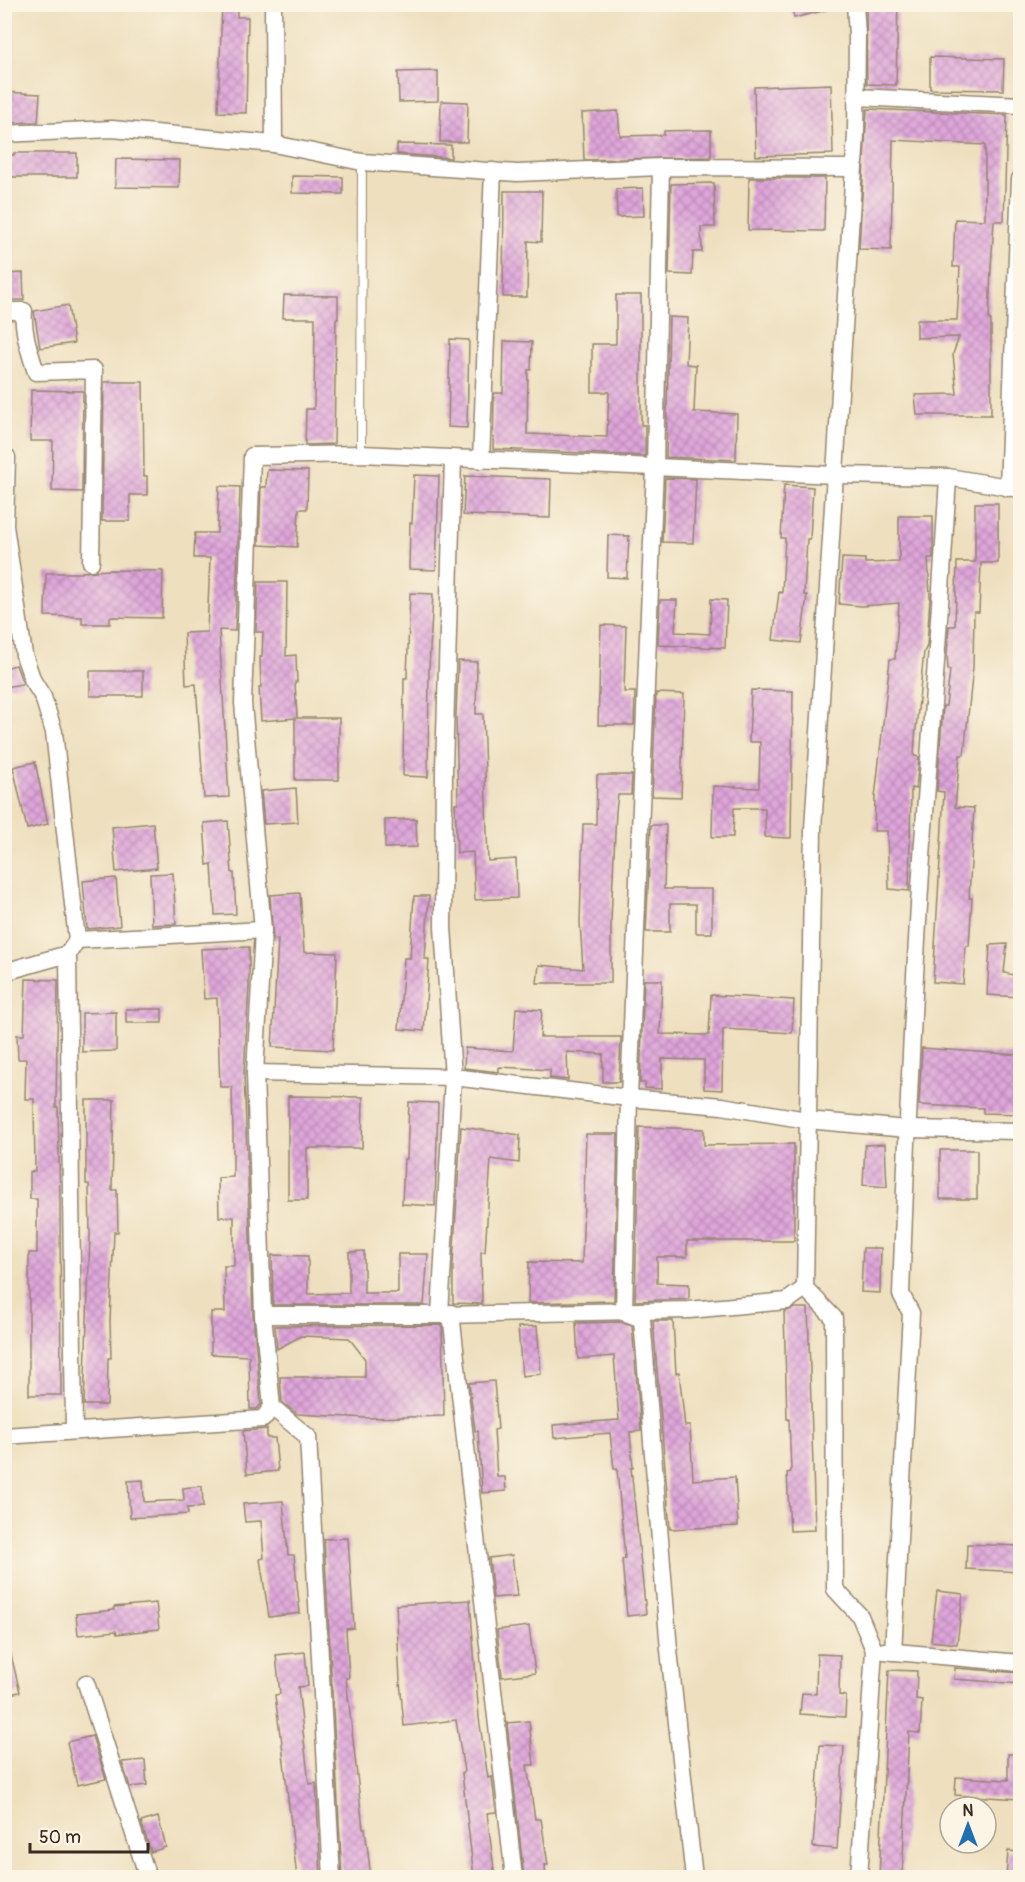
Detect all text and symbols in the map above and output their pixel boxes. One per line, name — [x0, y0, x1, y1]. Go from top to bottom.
north arrow — [938, 1795, 998, 1855]
text: N — [963, 1801, 974, 1821]
scale bar — [30, 1816, 148, 1854]
text: 50 m — [39, 1826, 81, 1849]

